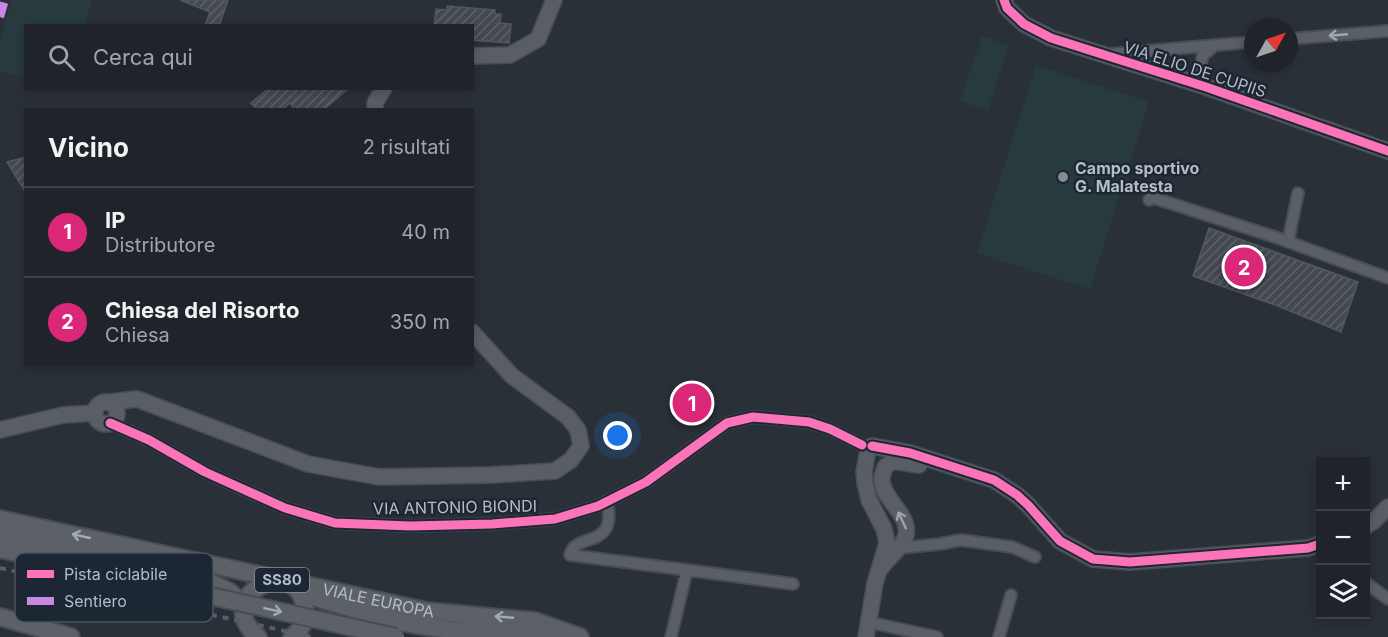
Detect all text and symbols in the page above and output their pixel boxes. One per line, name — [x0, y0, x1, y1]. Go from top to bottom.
north arrow — [1244, 18, 1298, 72]
search box — [24, 24, 474, 90]
one-way arrow — [1329, 30, 1349, 41]
street label: VIA ELIO DE CUPIIS — [1121, 36, 1269, 102]
icon: search — [45, 41, 78, 74]
text: Cerca qui — [93, 44, 193, 70]
text: Vicino — [48, 132, 129, 163]
text: 2 risultati — [363, 135, 450, 159]
place label: Campo sportivo G. Malatesta — [1075, 158, 1200, 196]
marker: Campo sportivo G. Malatesta — [1056, 170, 1070, 184]
text: IP — [105, 207, 125, 233]
text: 1 — [63, 220, 72, 244]
text: 40 m — [401, 220, 450, 244]
text: Distributore — [105, 233, 215, 257]
pin: 2 — [1224, 244, 1264, 290]
text: Chiesa del Risorto — [105, 297, 299, 323]
text: 2 — [61, 310, 74, 334]
text: 350 m — [390, 310, 450, 334]
text: Chiesa — [105, 323, 170, 347]
pin: 1 — [672, 380, 712, 426]
your location — [603, 421, 632, 450]
map controls — [1316, 457, 1370, 619]
button: + — [1316, 457, 1370, 511]
street label: VIA ANTONIO BIONDI — [373, 496, 537, 518]
one-way arrow — [896, 511, 907, 529]
button: − — [1316, 511, 1370, 565]
one-way arrow — [71, 529, 90, 541]
legend — [15, 553, 213, 622]
text: Pista ciclabile — [64, 564, 167, 584]
button: layers — [1316, 565, 1370, 619]
road number: SS80 — [255, 568, 309, 592]
street label: VIALE EUROPA — [321, 579, 435, 622]
text: Sentiero — [64, 591, 127, 611]
one-way arrow — [263, 605, 282, 616]
one-way arrow — [495, 611, 515, 622]

